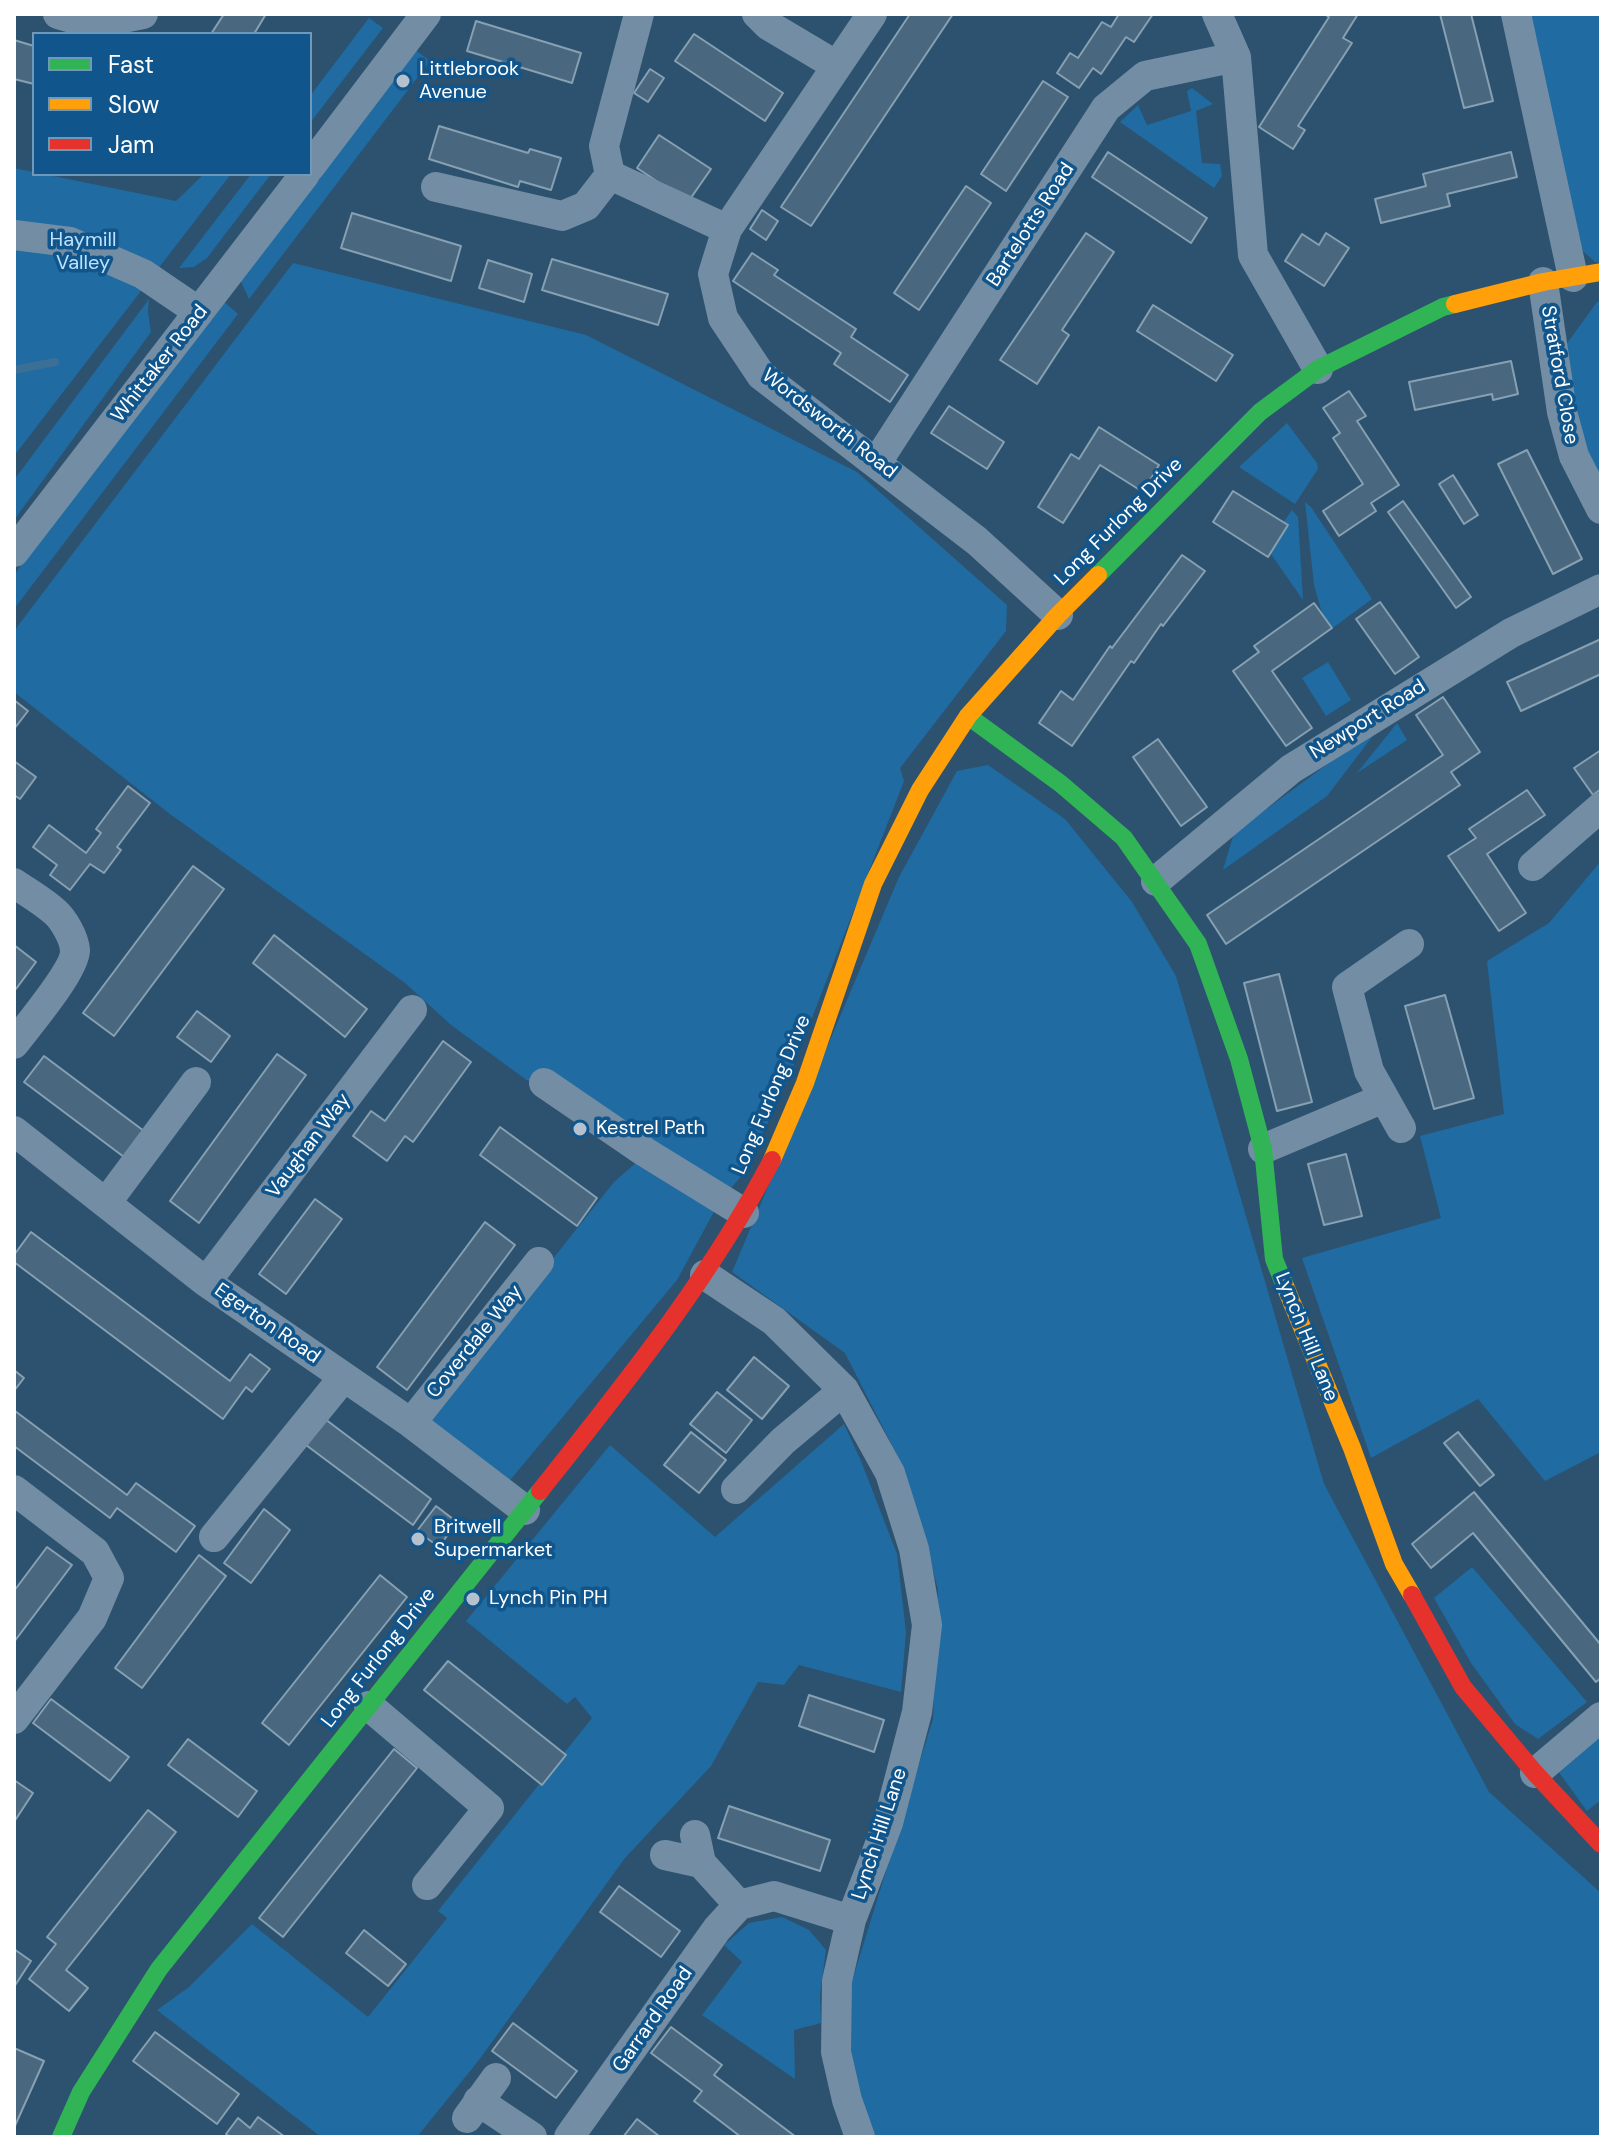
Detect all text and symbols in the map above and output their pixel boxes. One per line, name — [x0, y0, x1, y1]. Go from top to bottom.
legend — [32, 32, 312, 176]
text: Fast — [108, 49, 154, 80]
place label: Littlebrook Avenue — [419, 58, 519, 105]
marker: Littlebrook Avenue — [394, 72, 412, 90]
text: Slow — [108, 89, 159, 120]
text: Jam — [108, 129, 154, 160]
street label: Bartelotts Road — [982, 159, 1080, 291]
park label: Haymill Valley — [50, 229, 116, 276]
street label: Whittaker Road — [107, 301, 213, 427]
street label: Stratford Close — [1535, 304, 1583, 446]
street label: Wordsworth Road — [757, 364, 901, 484]
street label: Long Furlong Drive — [1050, 453, 1188, 591]
street label: Newport Road — [1306, 675, 1430, 765]
street label: Long Furlong Drive — [728, 1012, 816, 1178]
street label: Vaughan Way — [262, 1089, 356, 1203]
place label: Kestrel Path — [596, 1117, 705, 1141]
marker: Kestrel Path — [571, 1120, 589, 1138]
street label: Lynch Hill Lane — [1269, 1269, 1343, 1405]
street label: Egerton Road — [209, 1279, 325, 1369]
street label: Coverdale Way — [422, 1281, 528, 1403]
place label: Britwell Supermarket — [434, 1516, 553, 1563]
marker: Britwell Supermarket — [409, 1530, 427, 1548]
street label: Long Furlong Drive — [317, 1583, 441, 1733]
place label: Lynch Pin PH — [489, 1587, 608, 1611]
marker: Lynch Pin PH — [464, 1590, 482, 1608]
street label: Lynch Hill Lane — [847, 1765, 913, 1903]
street label: Garrard Road — [608, 1963, 698, 2077]

